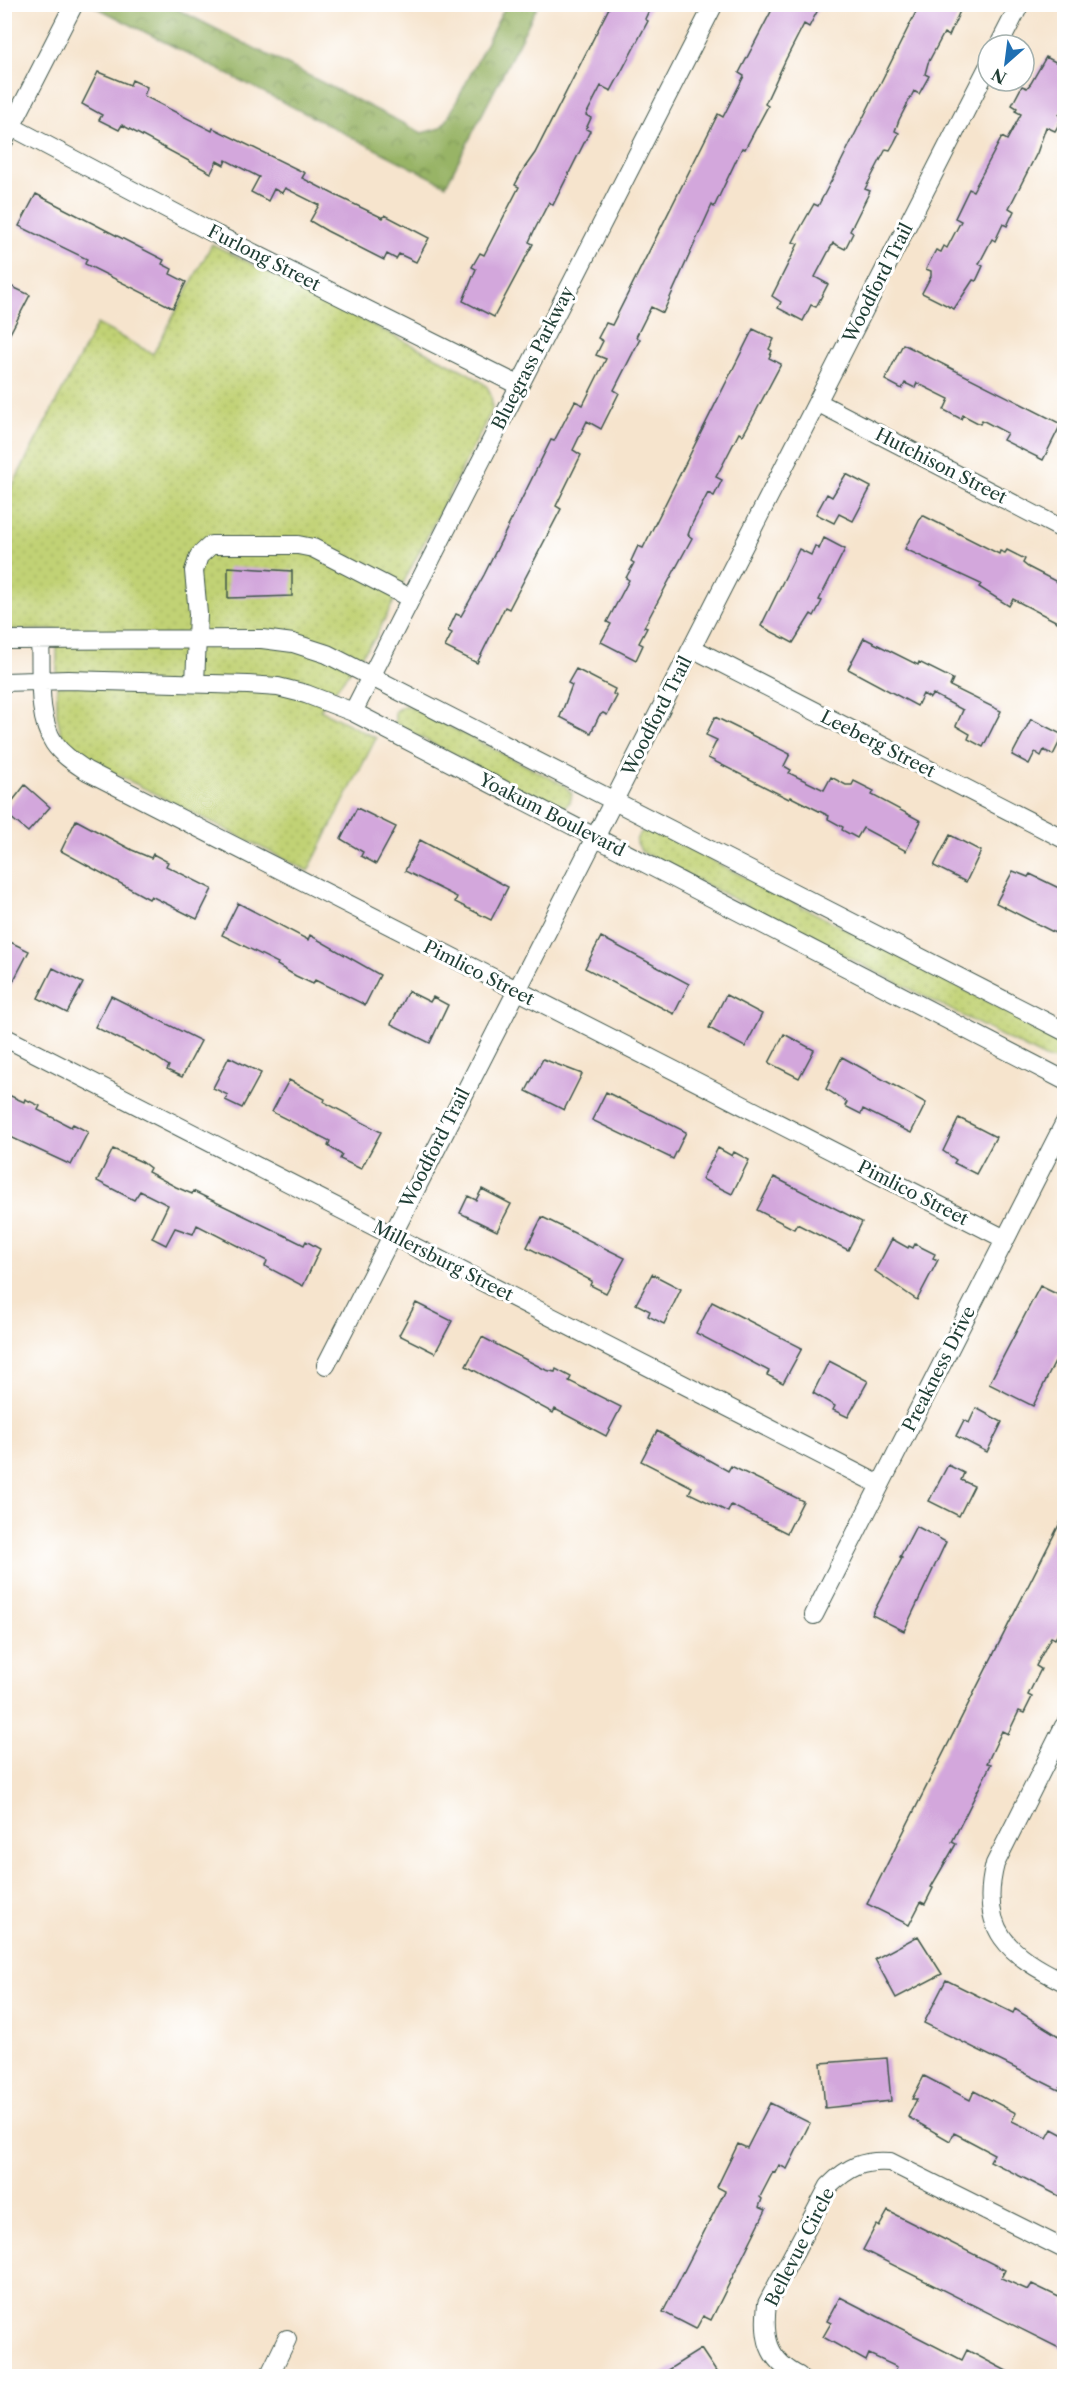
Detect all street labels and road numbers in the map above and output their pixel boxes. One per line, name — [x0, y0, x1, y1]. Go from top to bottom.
street label: Furlong Street — [204, 220, 324, 296]
street label: Woodford Trail — [838, 220, 918, 347]
street label: Bluegrass Parkway — [487, 282, 579, 433]
street label: Hutchison Street — [872, 423, 1011, 509]
street label: Woodford Trail — [617, 653, 697, 780]
street label: Leeberg Street — [817, 706, 940, 783]
street label: Yoakum Boulevard — [474, 768, 629, 861]
street label: Pimlico Street — [420, 936, 539, 1011]
street label: Woodford Trail — [395, 1085, 475, 1212]
street label: Pimlico Street — [854, 1156, 973, 1231]
street label: Millersburg Street — [369, 1216, 517, 1306]
street label: Preakness Drive — [898, 1303, 980, 1435]
street label: Bellevue Circle — [761, 2184, 839, 2310]

